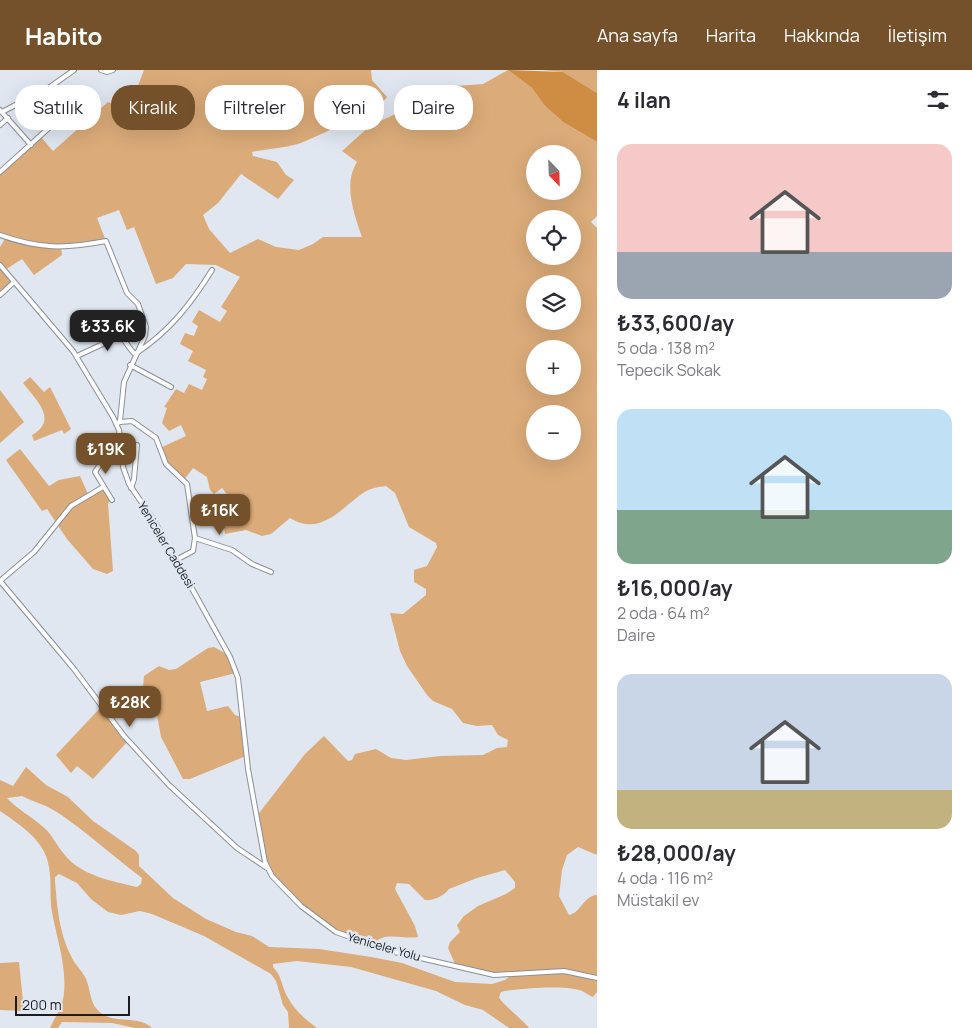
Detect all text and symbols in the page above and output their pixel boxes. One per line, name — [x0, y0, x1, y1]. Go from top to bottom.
text: Habito — [25, 19, 102, 52]
text: Ana sayfa — [597, 23, 678, 47]
text: Harita — [706, 23, 756, 47]
text: Hakkında — [784, 23, 860, 47]
text: İletişim — [888, 23, 947, 47]
chip: Satılık — [15, 85, 101, 130]
chip: Kiralık — [111, 85, 195, 130]
chip: Filtreler — [205, 85, 304, 130]
chip: Yeni — [314, 85, 384, 130]
chip: Daire — [394, 85, 473, 130]
text: 4 ilan — [617, 86, 671, 114]
icon: filters — [924, 86, 952, 114]
north arrow — [526, 145, 581, 200]
map controls — [526, 145, 581, 460]
icon: home — [740, 177, 830, 267]
button: locate — [526, 210, 581, 265]
button: layers — [526, 275, 581, 330]
text: ₺33,600/ay — [617, 309, 734, 337]
pin: ₺33.6K — [67, 310, 149, 352]
text: ₺33.6K — [81, 315, 135, 337]
text: 5 oda · 138 m² — [617, 337, 715, 359]
button: + — [526, 340, 581, 395]
text: Tepecik Sokak — [617, 359, 721, 381]
button: − — [526, 405, 581, 460]
pin: ₺19K — [76, 432, 136, 475]
text: ₺19K — [87, 438, 125, 460]
icon: home — [740, 442, 830, 532]
pin: ₺16K — [190, 494, 250, 536]
street label: Yeniceler Caddesi — [134, 498, 199, 591]
text: ₺16K — [201, 499, 239, 521]
text: ₺16,000/ay — [617, 574, 733, 602]
text: 2 oda · 64 m² — [617, 602, 710, 624]
text: Daire — [617, 624, 655, 646]
pin: ₺28K — [100, 686, 160, 728]
text: ₺28K — [110, 691, 150, 713]
icon: home — [740, 707, 830, 797]
text: ₺28,000/ay — [617, 839, 736, 867]
text: 4 oda · 116 m² — [617, 867, 713, 889]
text: Müstakil ev — [617, 889, 699, 911]
street label: Yeniceler Yolu — [346, 928, 423, 965]
scale bar — [15, 993, 130, 1016]
text: 200 m — [22, 995, 62, 1014]

